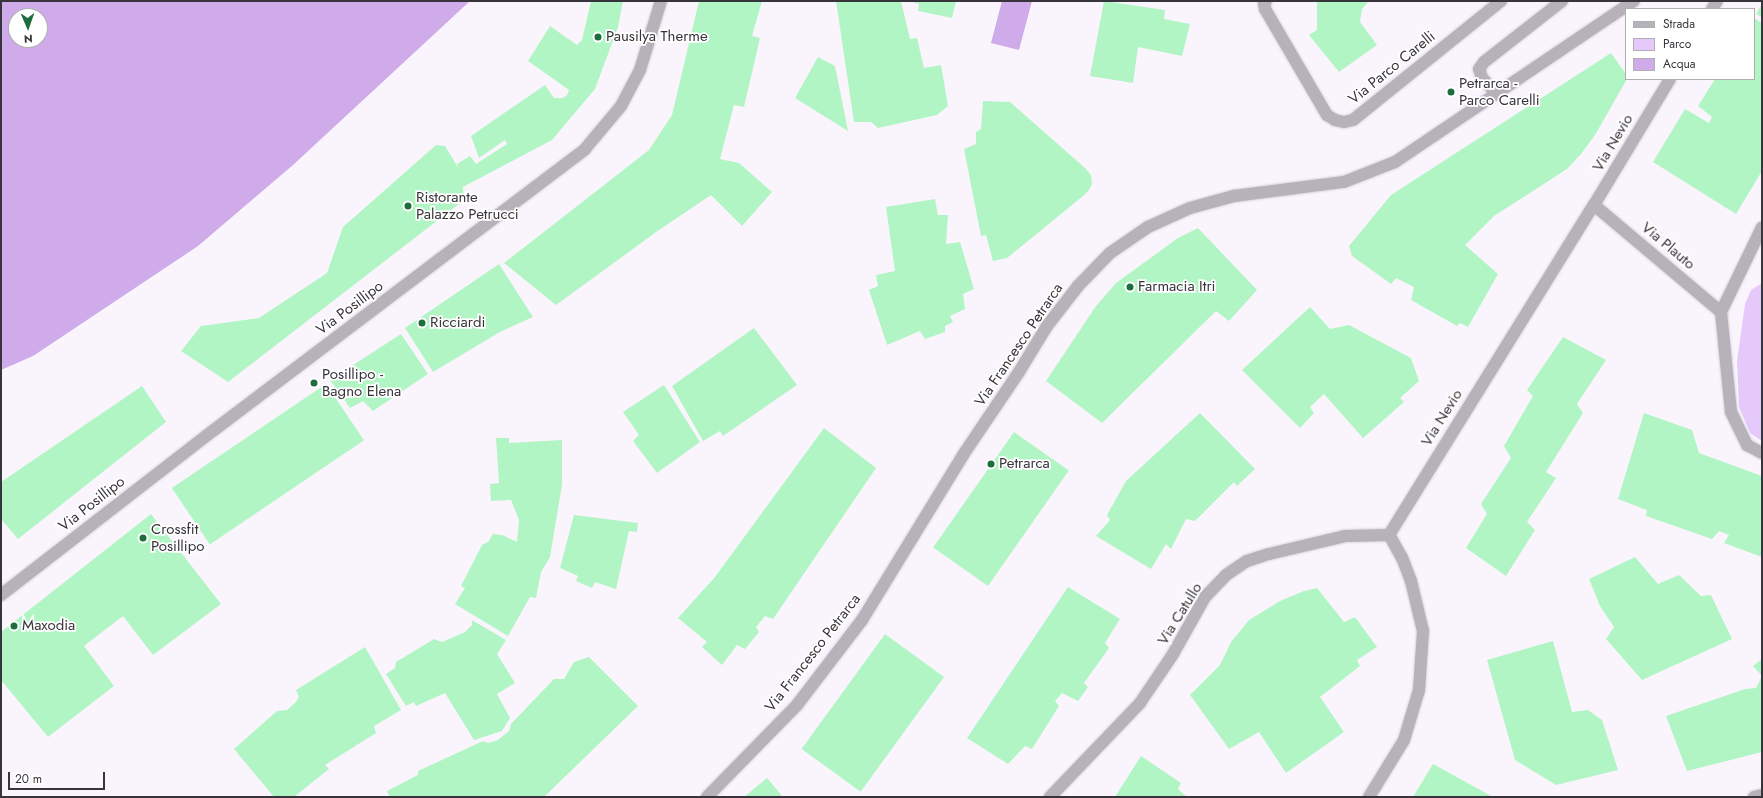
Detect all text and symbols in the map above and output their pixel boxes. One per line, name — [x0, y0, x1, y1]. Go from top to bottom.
north arrow — [8, 8, 48, 48]
legend — [1625, 8, 1755, 80]
text: Strada — [1663, 15, 1695, 33]
place label: Pausilya Therme — [606, 28, 708, 46]
street label: Via Parco Carelli — [1345, 28, 1439, 108]
text: N — [24, 31, 33, 47]
marker: Pausilya Therme — [593, 32, 603, 42]
text: Parco — [1663, 35, 1691, 53]
text: Acqua — [1663, 55, 1696, 73]
place label: Petrarca - Parco Carelli — [1459, 74, 1540, 109]
marker: Petrarca - Parco Carelli — [1446, 87, 1456, 97]
street label: Via Nevio — [1589, 111, 1637, 175]
place label: Ristorante Palazzo Petrucci — [416, 188, 519, 223]
marker: Ristorante Palazzo Petrucci — [403, 201, 413, 211]
street label: Via Plauto — [1638, 219, 1698, 273]
street label: Via Posillipo — [313, 277, 387, 339]
place label: Farmacia Itri — [1138, 278, 1215, 296]
street label: Via Francesco Petrarca — [971, 280, 1067, 410]
marker: Farmacia Itri — [1125, 282, 1135, 292]
place label: Ricciardi — [430, 314, 485, 332]
marker: Ricciardi — [417, 318, 427, 328]
place label: Posillipo - Bagno Elena — [322, 365, 401, 400]
marker: Posillipo - Bagno Elena — [309, 378, 319, 388]
street label: Via Nevio — [1418, 386, 1466, 450]
place label: Petrarca — [999, 455, 1050, 473]
marker: Petrarca — [986, 459, 996, 469]
street label: Via Posillipo — [55, 473, 129, 535]
place label: Crossfit Posillipo — [151, 520, 204, 555]
marker: Crossfit Posillipo — [138, 533, 148, 543]
street label: Via Catullo — [1154, 580, 1206, 648]
street label: Via Francesco Petrarca — [761, 591, 865, 715]
place label: Maxodia — [22, 617, 75, 635]
marker: Maxodia — [9, 621, 19, 631]
scale bar — [10, 764, 107, 790]
text: 20 m — [15, 770, 42, 788]

